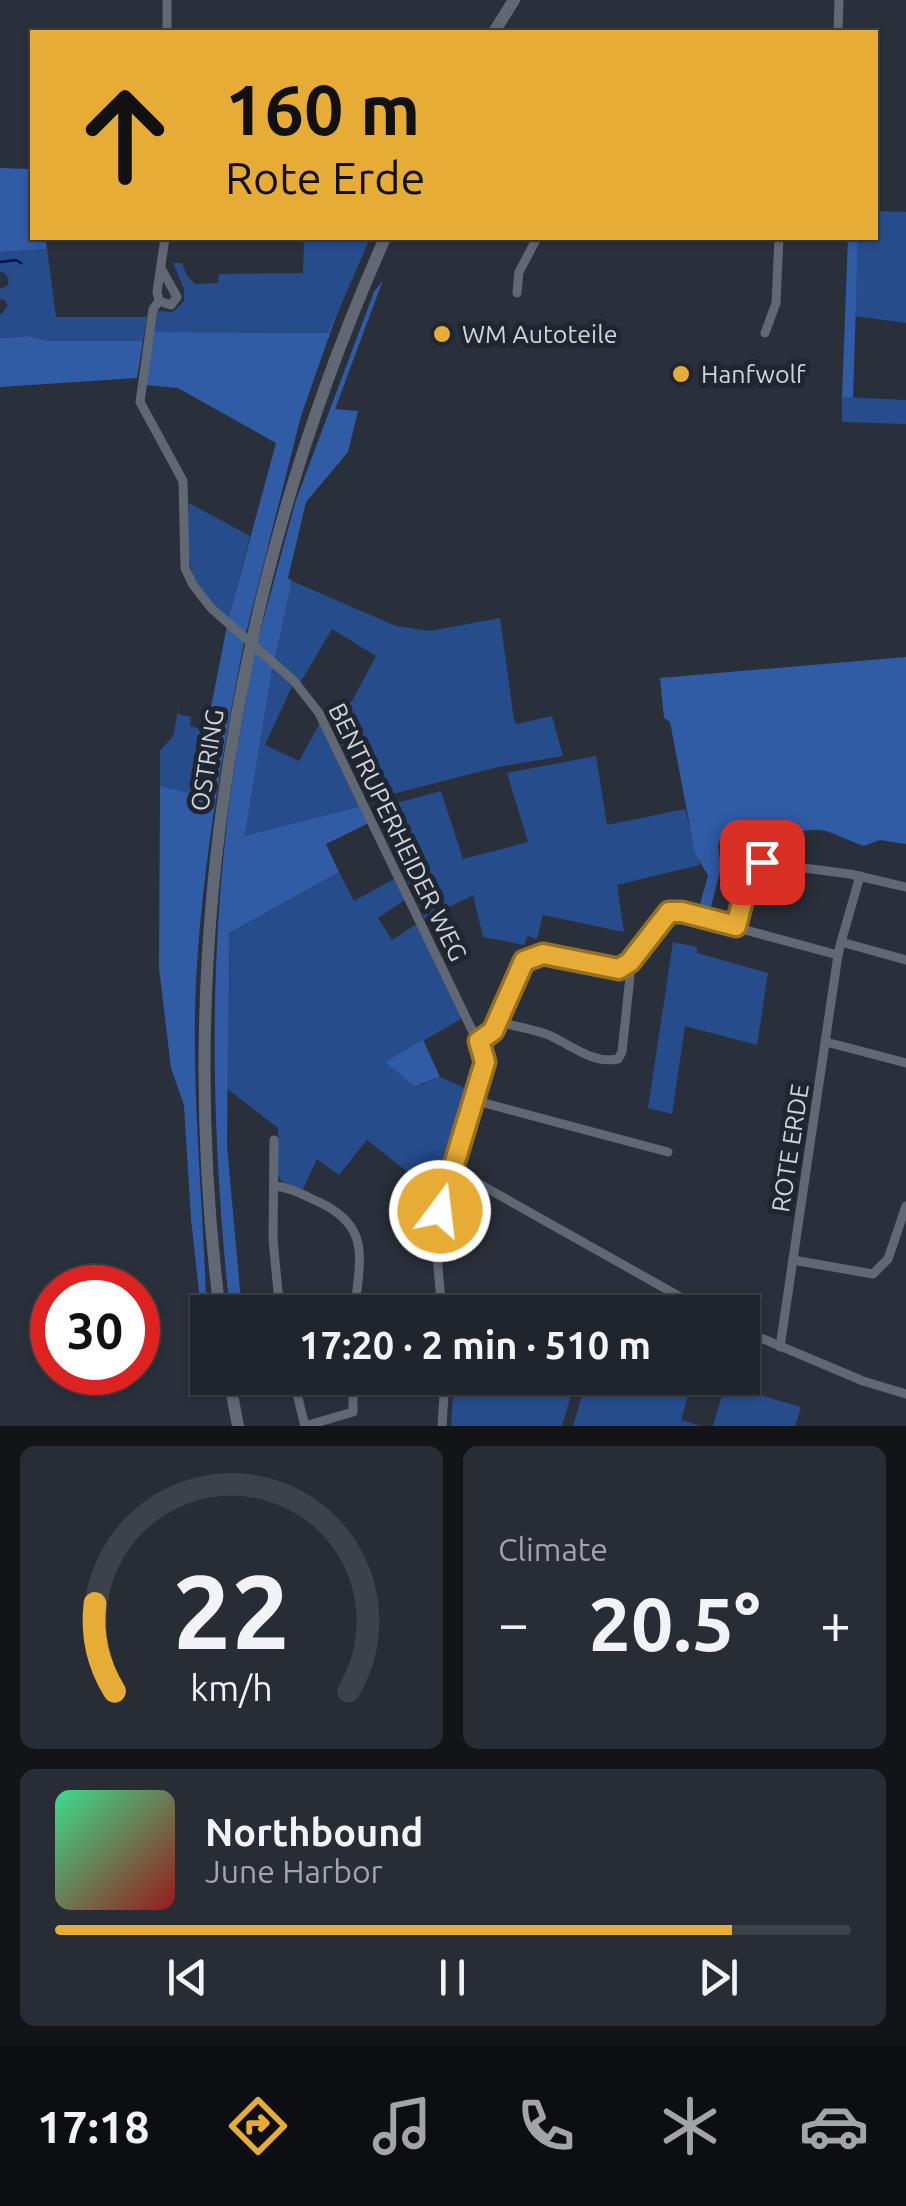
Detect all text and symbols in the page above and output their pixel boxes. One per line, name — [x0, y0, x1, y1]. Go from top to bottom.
icon: ahead — [60, 70, 190, 200]
text: 160 m — [225, 70, 420, 148]
text: Rote Erde — [225, 152, 425, 203]
place label: WM Autoteile — [462, 320, 617, 348]
marker: WM Autoteile — [431, 323, 453, 345]
place label: Hanfwolf — [701, 360, 806, 388]
marker: Hanfwolf — [670, 363, 692, 385]
street label: BENTRUPERHEIDER WEG — [323, 699, 473, 965]
street label: OSTRING — [185, 707, 229, 813]
pin — [720, 820, 805, 905]
icon: arrive — [735, 835, 790, 890]
street label: ROTE ERDE — [766, 1082, 814, 1214]
position arrow — [388, 1159, 492, 1263]
speed limit sign: 30 — [30, 1265, 160, 1395]
text: 17:20 · 2 min · 510 m — [299, 1324, 651, 1366]
text: Climate — [498, 1531, 608, 1567]
text: 22 — [173, 1552, 290, 1669]
text: 20.5° — [589, 1581, 760, 1665]
text: − — [498, 1592, 529, 1653]
text: + — [820, 1592, 851, 1653]
text: km/h — [190, 1668, 273, 1708]
text: Northbound — [205, 1811, 423, 1853]
text: June Harbor — [205, 1853, 383, 1889]
icon: previous — [160, 1950, 215, 2005]
icon: pause — [425, 1950, 480, 2005]
icon: next — [691, 1950, 746, 2005]
icon: directions — [223, 2091, 293, 2161]
icon: music — [367, 2091, 437, 2161]
icon: phone — [511, 2091, 581, 2161]
icon: climate — [655, 2091, 725, 2161]
icon: car — [799, 2091, 869, 2161]
text: 17:18 — [37, 2101, 150, 2152]

